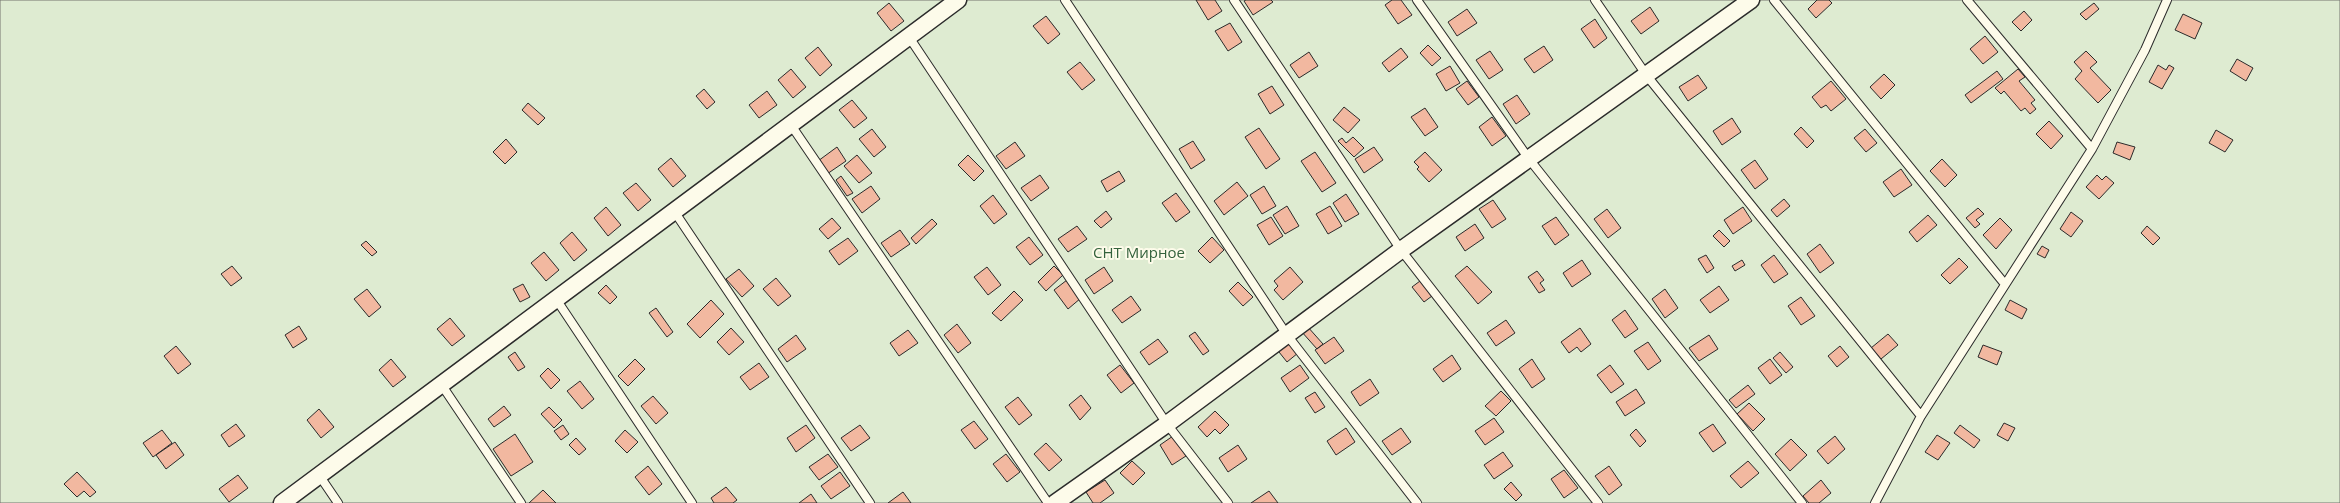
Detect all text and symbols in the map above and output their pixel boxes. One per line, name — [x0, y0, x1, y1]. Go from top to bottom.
park label: СНТ Мирное — [1093, 242, 1185, 262]

